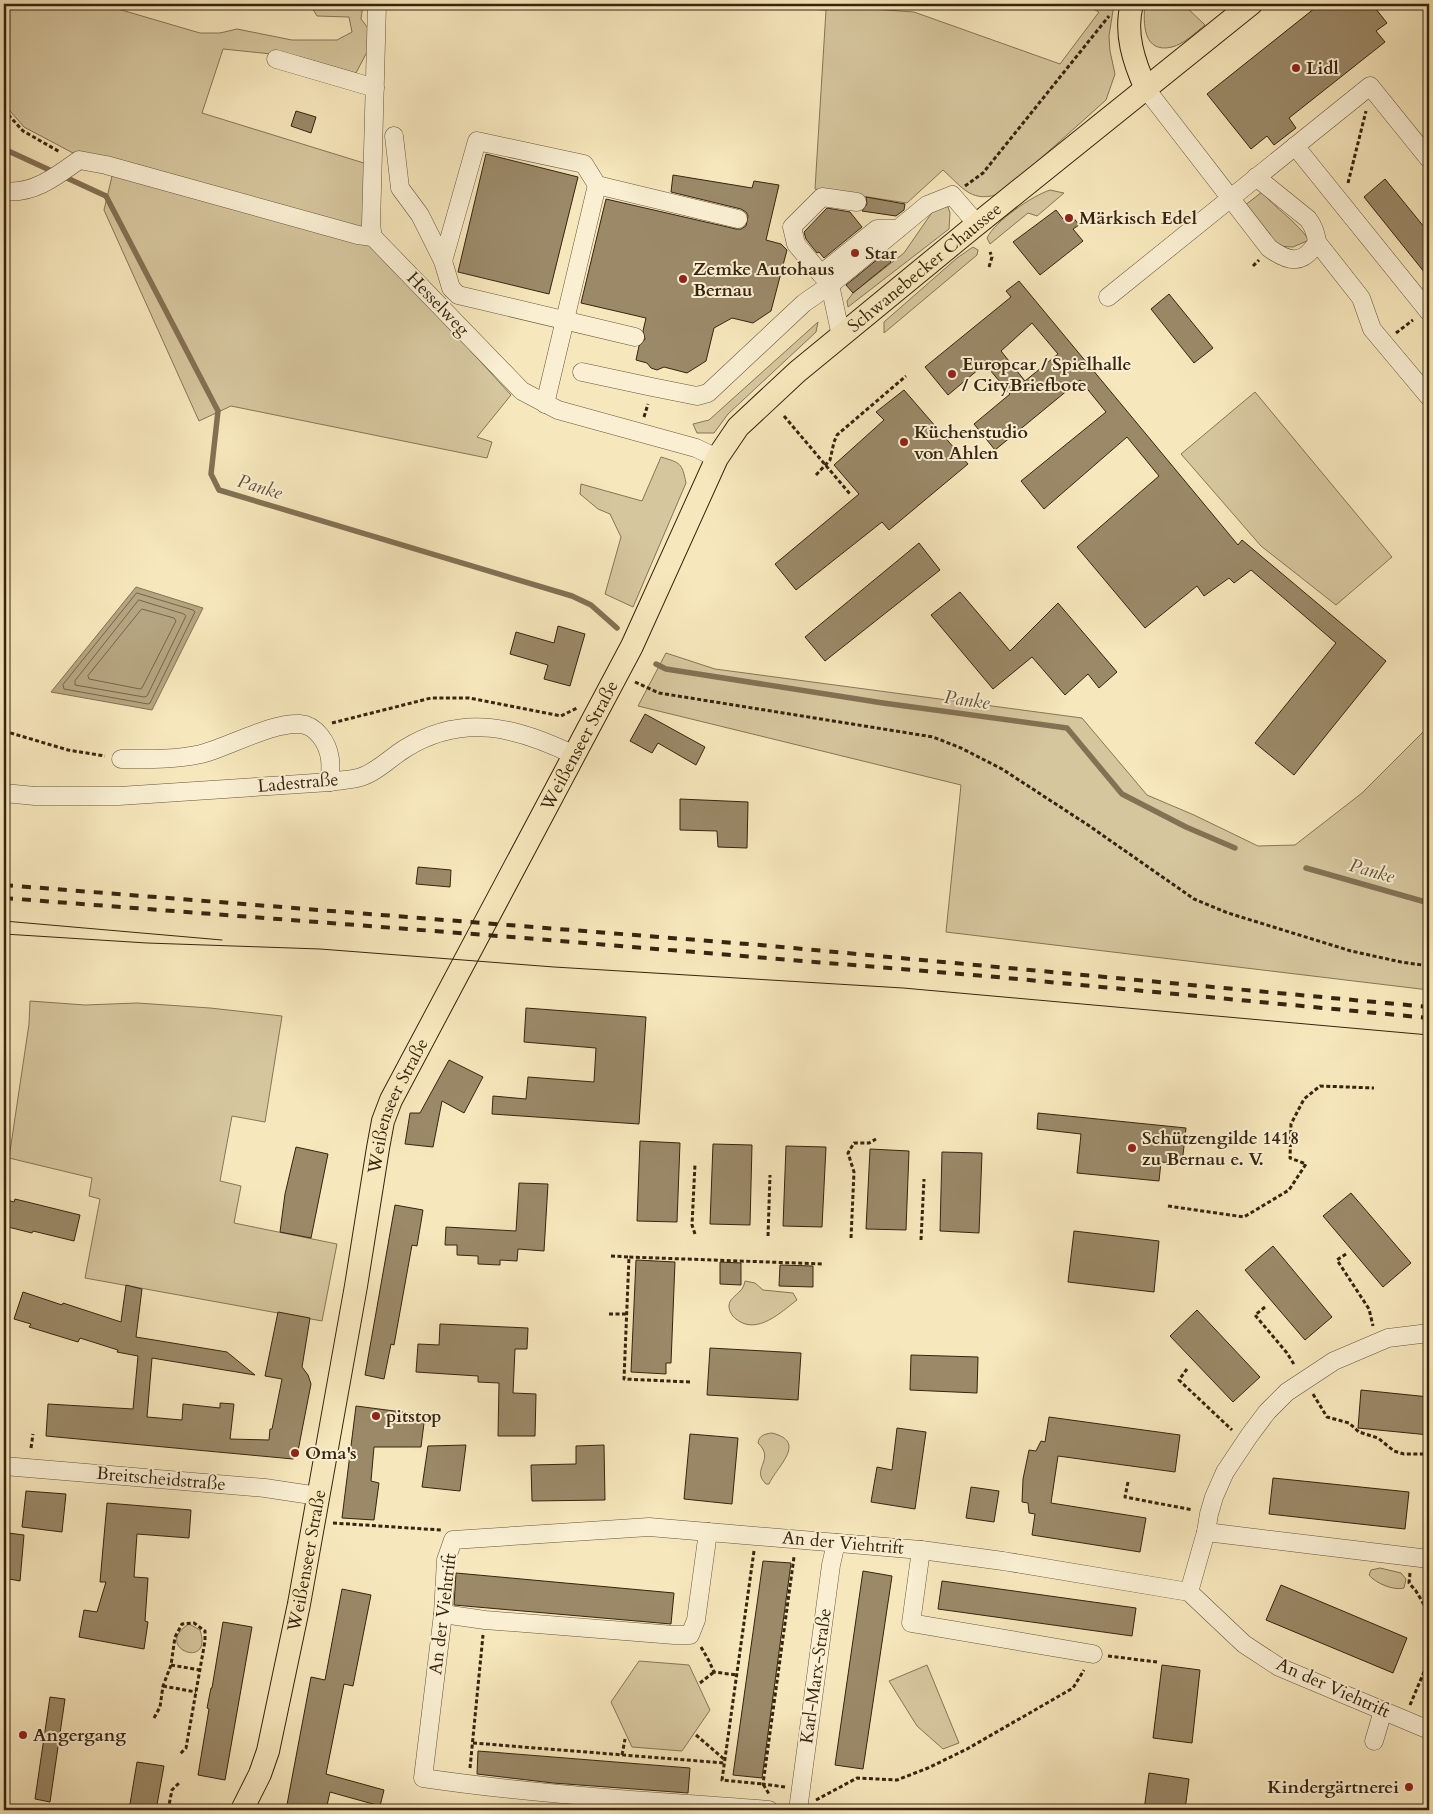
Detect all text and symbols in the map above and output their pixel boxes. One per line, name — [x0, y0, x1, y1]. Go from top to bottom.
place label: Lidl — [1306, 56, 1339, 81]
marker: Lidl — [1290, 62, 1302, 74]
street label: Schwanebecker Chaussee — [842, 197, 1007, 338]
place label: Märkisch Edel — [1079, 206, 1197, 231]
marker: Märkisch Edel — [1063, 212, 1075, 224]
place label: Star — [865, 241, 898, 266]
marker: Star — [849, 247, 861, 259]
place label: Zemke Autohaus Bernau — [693, 257, 834, 303]
street label: Hesselweg — [401, 266, 476, 342]
marker: Zemke Autohaus Bernau — [677, 273, 689, 285]
place label: Europcar / Spielhalle / CityBriefbote — [962, 352, 1132, 398]
marker: Europcar / Spielhalle / CityBriefbote — [946, 368, 958, 380]
place label: Küchenstudio von Ahlen — [914, 420, 1028, 466]
marker: Küchenstudio von Ahlen — [898, 436, 910, 448]
water label: Panke — [234, 468, 286, 506]
street label: Weißenseer Straße — [534, 676, 624, 816]
water label: Panke — [943, 684, 992, 716]
street label: Ladestraße — [256, 767, 340, 799]
water label: Panke — [1346, 852, 1398, 890]
street label: Weißenseer Straße — [361, 1034, 434, 1176]
place label: Schützengilde 1418 zu Bernau e. V. — [1142, 1126, 1299, 1172]
marker: Schützengilde 1418 zu Bernau e. V. — [1126, 1142, 1138, 1154]
place label: pitstop — [386, 1404, 442, 1429]
marker: pitstop — [370, 1410, 382, 1422]
place label: Oma's — [305, 1441, 357, 1466]
marker: Oma's — [289, 1447, 301, 1459]
street label: Breitscheidstraße — [95, 1461, 227, 1497]
street label: Weißenseer Straße — [281, 1487, 332, 1635]
street label: An der Viehtrift — [781, 1525, 905, 1561]
street label: An der Viehtrift — [423, 1552, 463, 1676]
street label: Karl-Marx-Straße — [794, 1607, 838, 1745]
street label: An der Viehtrift — [1272, 1652, 1394, 1724]
place label: Angergang — [33, 1723, 126, 1748]
marker: Angergang — [17, 1729, 29, 1741]
place label: Kindergärtnerei — [1267, 1775, 1399, 1800]
marker: Kindergärtnerei — [1403, 1781, 1415, 1793]

